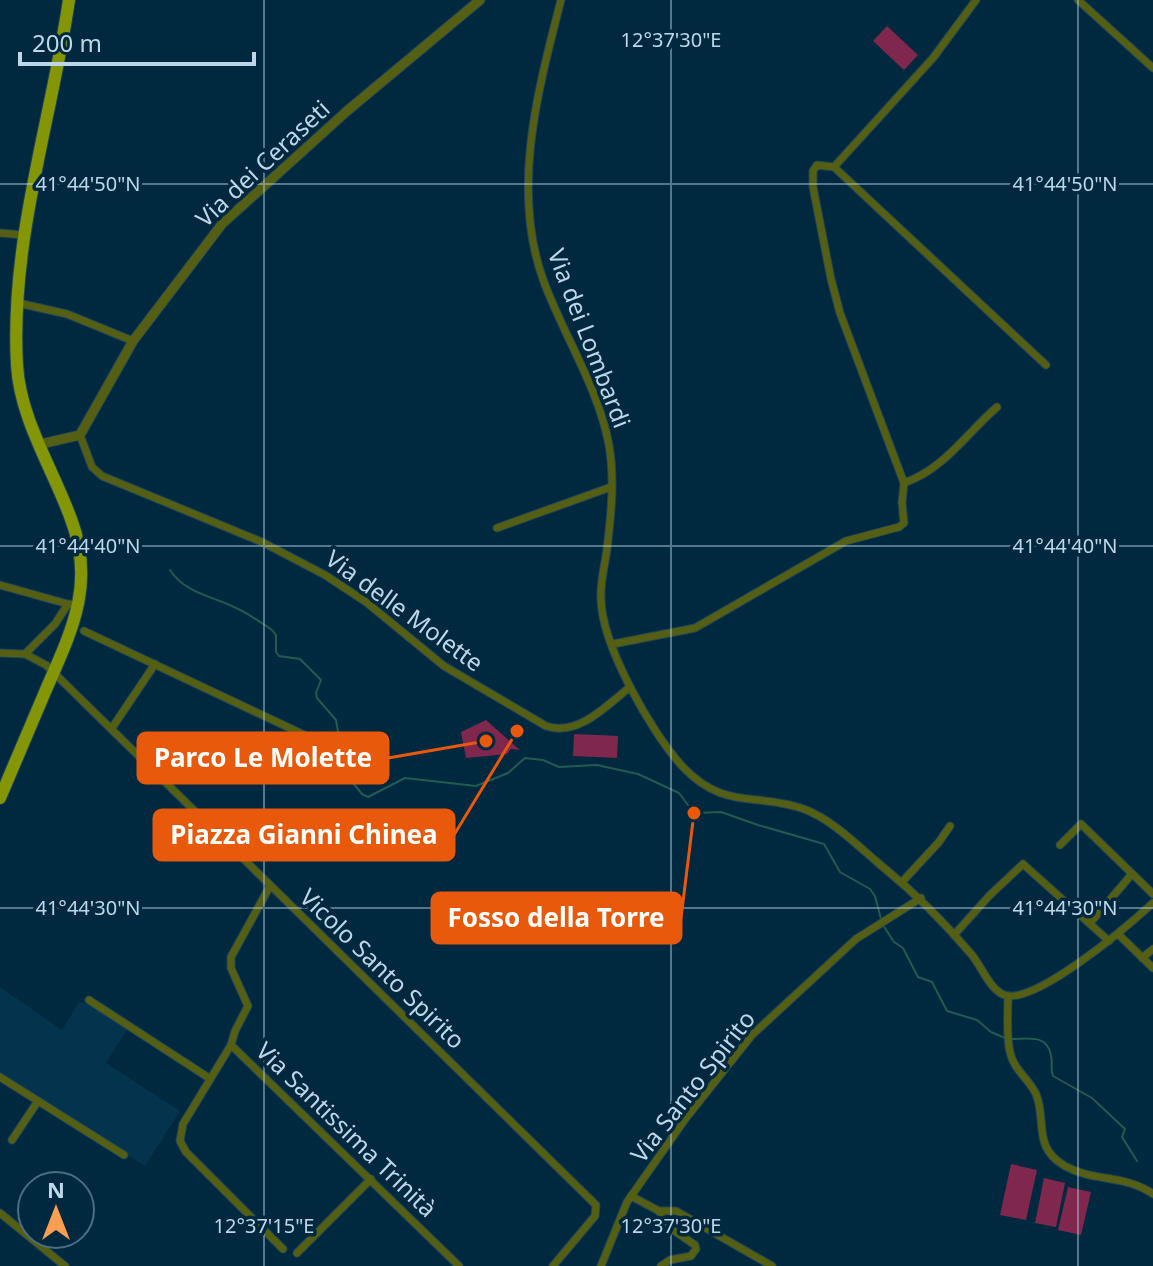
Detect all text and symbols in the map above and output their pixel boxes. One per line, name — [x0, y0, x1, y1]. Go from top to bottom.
scale bar — [20, 16, 254, 66]
text: 200 m — [32, 26, 102, 59]
text: 12°37'30"E — [621, 26, 721, 53]
street label: Via dei Ceraseti — [188, 92, 336, 234]
text: 41°44'50"N — [35, 170, 141, 197]
text: 41°44'50"N — [1012, 170, 1118, 197]
street label: Via dei Lombardi — [541, 244, 639, 432]
text: 41°44'40"N — [35, 532, 141, 559]
text: 41°44'40"N — [1012, 532, 1118, 559]
street label: Via delle Molette — [319, 542, 491, 678]
callout: Parco Le Molette — [138, 733, 388, 783]
text: Parco Le Molette — [154, 739, 372, 775]
callout: Piazza Gianni Chinea — [154, 810, 454, 860]
text: Piazza Gianni Chinea — [170, 816, 438, 852]
street label: Vicolo Santo Spirito — [293, 880, 473, 1056]
callout: Fosso della Torre — [432, 893, 681, 943]
text: 41°44'30"N — [35, 894, 141, 921]
text: 41°44'30"N — [1012, 894, 1118, 921]
text: Fosso della Torre — [447, 899, 665, 935]
street label: Via Santo Spirito — [622, 1003, 762, 1169]
street label: Via Santissima Trinità — [249, 1034, 445, 1224]
north arrow — [16, 1170, 96, 1250]
text: N — [47, 1174, 65, 1204]
text: 12°37'15"E — [214, 1212, 314, 1239]
text: 12°37'30"E — [621, 1212, 721, 1239]

